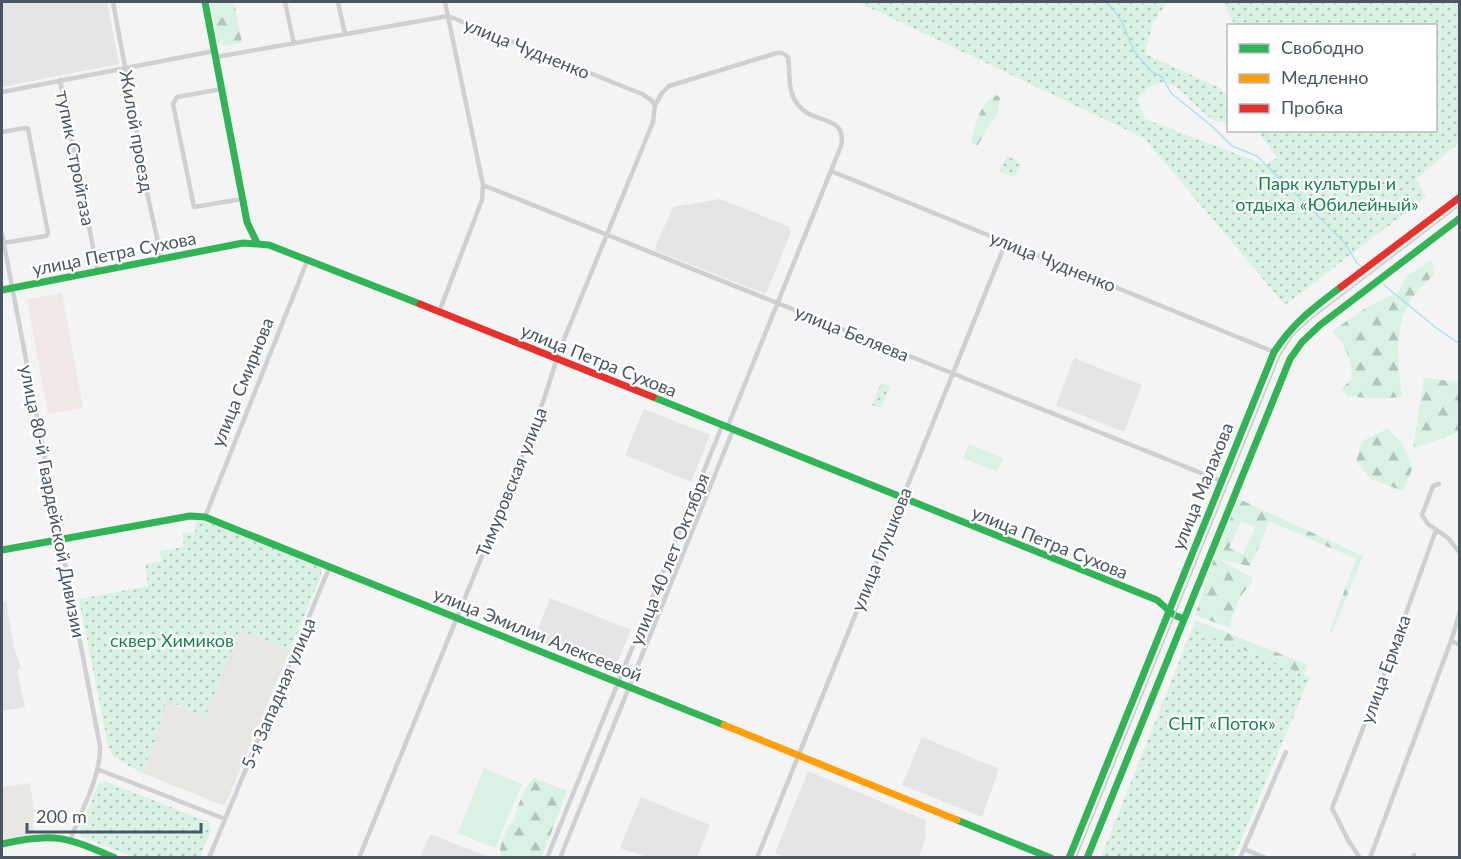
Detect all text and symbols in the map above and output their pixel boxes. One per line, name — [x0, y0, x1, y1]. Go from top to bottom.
street label: улица Чудненко — [461, 13, 593, 83]
legend — [1227, 24, 1437, 132]
text: Свободно — [1281, 36, 1364, 58]
text: Медленно — [1281, 66, 1369, 88]
street label: Жилой проезд — [115, 68, 159, 194]
street label: тупик Стройгаза — [52, 88, 100, 228]
text: Пробка — [1281, 96, 1343, 118]
park label: Парк культуры и отдыха «Юбилейный» — [1235, 172, 1419, 215]
street label: улица Петра Сухова — [30, 226, 198, 280]
street label: улица Чудненко — [987, 226, 1119, 296]
street label: улица Беляева — [792, 300, 912, 366]
street label: улица Смирнова — [206, 314, 278, 450]
street label: улица Петра Сухова — [518, 319, 680, 401]
street label: улица 80-й Гвардейской Дивизии — [16, 363, 90, 639]
street label: Тимуровская улица — [471, 404, 551, 560]
street label: улица Малахова — [1166, 419, 1238, 553]
street label: улица 40 лет Октября — [624, 470, 714, 648]
street label: улица Глушкова — [846, 484, 916, 614]
street label: улица Петра Сухова — [969, 501, 1131, 583]
street label: улица Эмилии Алексеевой — [431, 582, 645, 686]
street label: улица Ермака — [1355, 612, 1415, 726]
street label: 5-я Западная улица — [236, 614, 320, 772]
park label: сквер Химиков — [110, 629, 234, 651]
park label: СНТ «Поток» — [1168, 712, 1276, 734]
scale bar — [27, 796, 201, 834]
text: 200 m — [36, 805, 87, 827]

